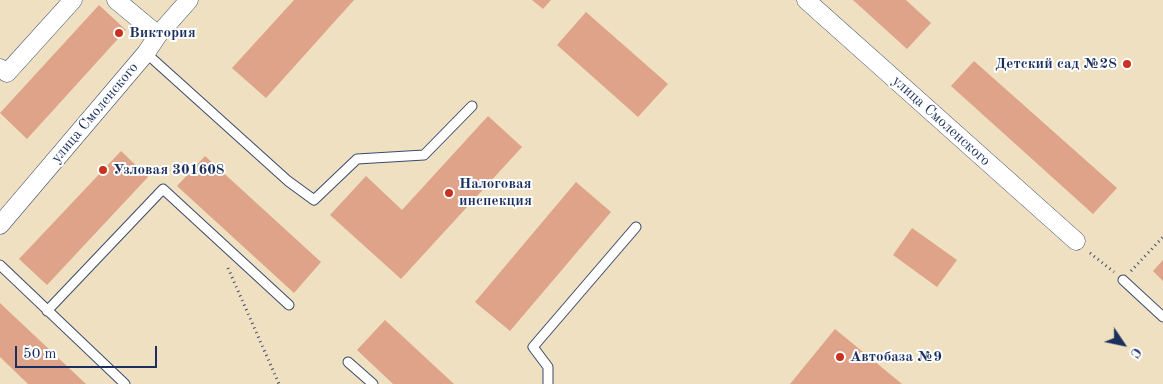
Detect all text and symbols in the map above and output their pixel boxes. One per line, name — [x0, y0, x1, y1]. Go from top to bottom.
place label: Виктория — [129, 24, 196, 42]
marker: Виктория — [113, 27, 125, 39]
place label: Детский сад №28 — [995, 55, 1117, 73]
marker: Детский сад №28 — [1121, 58, 1133, 70]
street label: улица Смоленского — [48, 59, 142, 167]
street label: улица Смоленского — [888, 72, 994, 170]
place label: Узловая 301608 — [113, 161, 225, 179]
marker: Узловая 301608 — [97, 164, 109, 176]
place label: Налоговая инспекция — [459, 175, 532, 210]
marker: Налоговая инспекция — [443, 187, 455, 199]
north arrow — [1098, 319, 1148, 369]
scale bar — [18, 336, 160, 368]
text: С — [1127, 345, 1144, 360]
text: 50 m — [23, 347, 57, 362]
place label: Автобаза №9 — [850, 348, 942, 366]
marker: Автобаза №9 — [834, 351, 846, 363]

